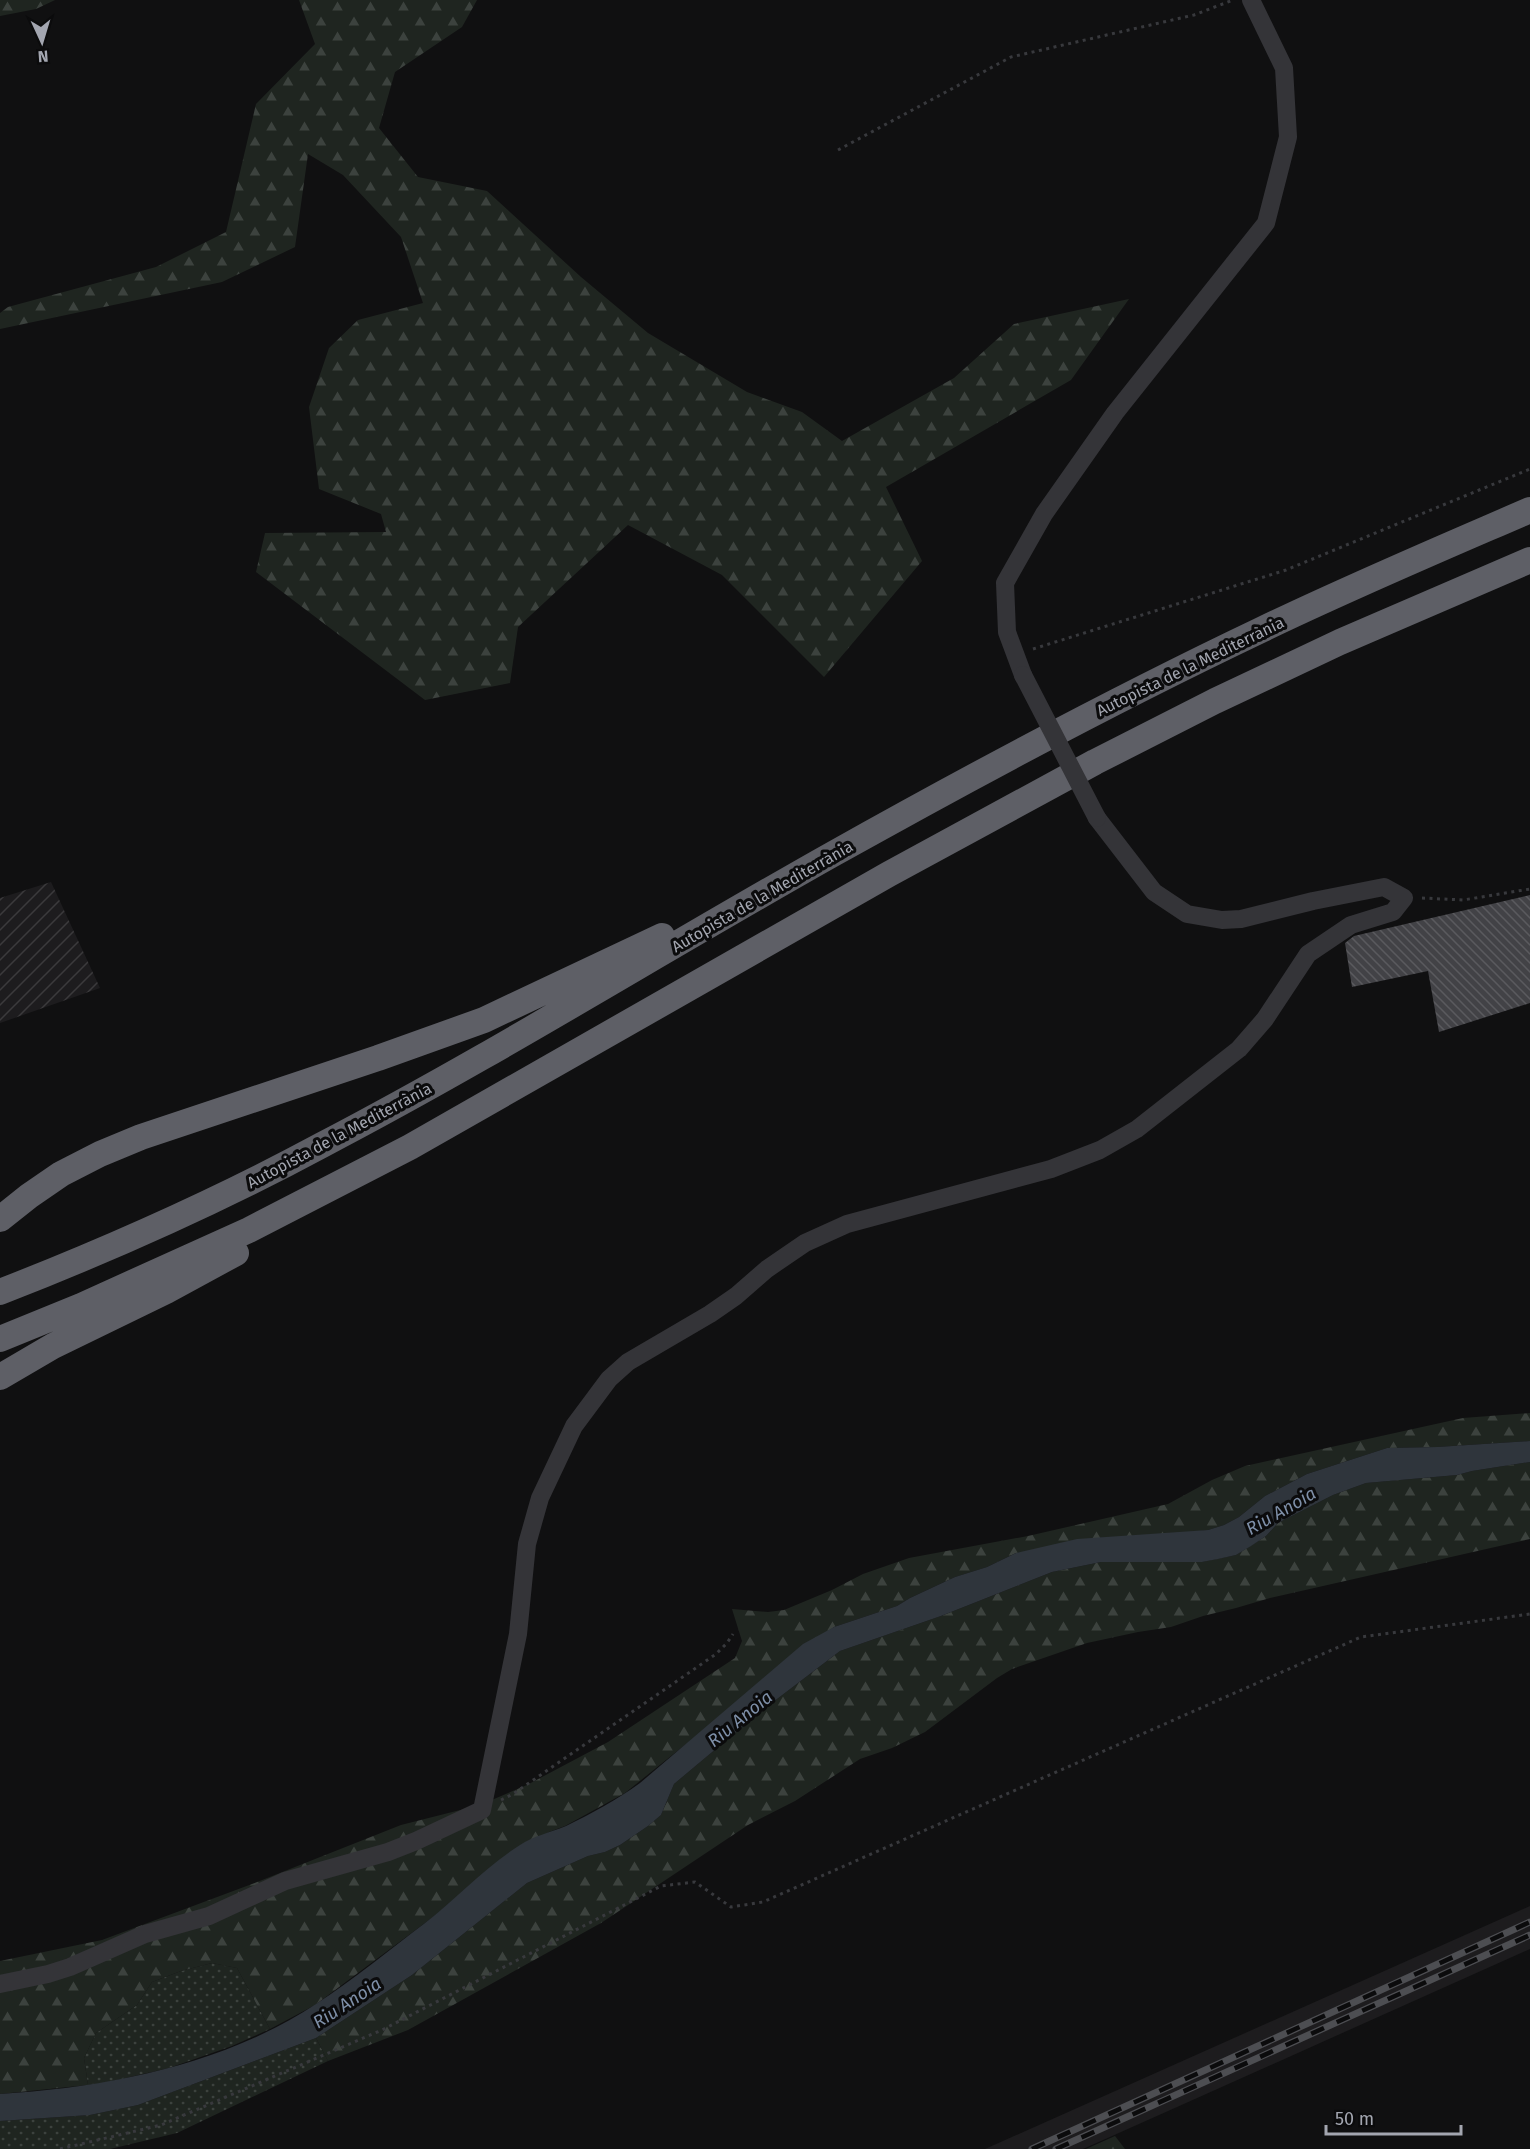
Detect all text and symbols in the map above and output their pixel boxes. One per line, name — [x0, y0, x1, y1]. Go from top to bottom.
north arrow — [12, 12, 72, 72]
text: N — [37, 47, 49, 66]
street label: Autopista de la Mediterrània — [1093, 613, 1287, 720]
street label: Autopista de la Mediterrània — [668, 837, 856, 956]
street label: Autopista de la Mediterrània — [244, 1079, 435, 1192]
water label: Riu Anoia — [1242, 1482, 1320, 1540]
water label: Riu Anoia — [703, 1686, 777, 1752]
water label: Riu Anoia — [309, 1973, 385, 2033]
scale bar — [1326, 2098, 1461, 2136]
text: 50 m — [1335, 2108, 1374, 2130]

